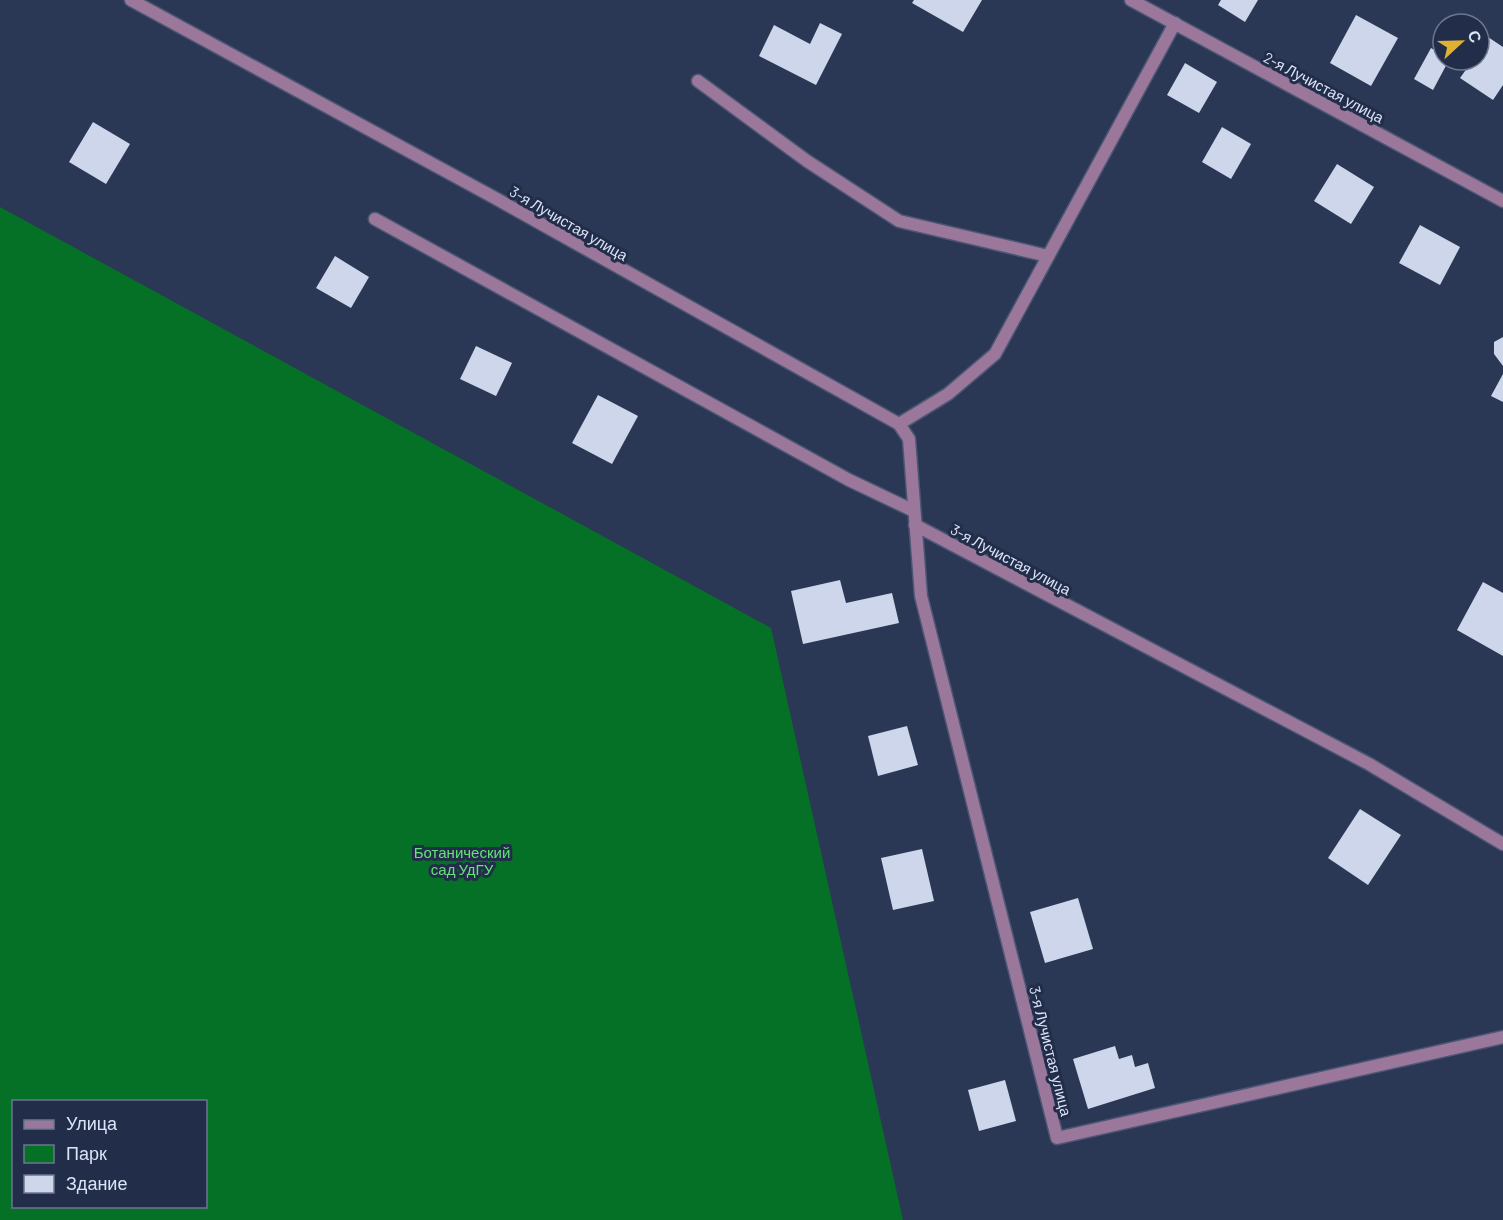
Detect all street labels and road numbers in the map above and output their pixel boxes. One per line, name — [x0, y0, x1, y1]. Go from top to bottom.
street label: 2-я Лучистая улица — [1261, 48, 1388, 127]
street label: 3-я Лучистая улица — [507, 182, 632, 264]
street label: 3-я Лучистая улица — [948, 520, 1075, 599]
street label: 3-я Лучистая улица — [1026, 984, 1076, 1119]

